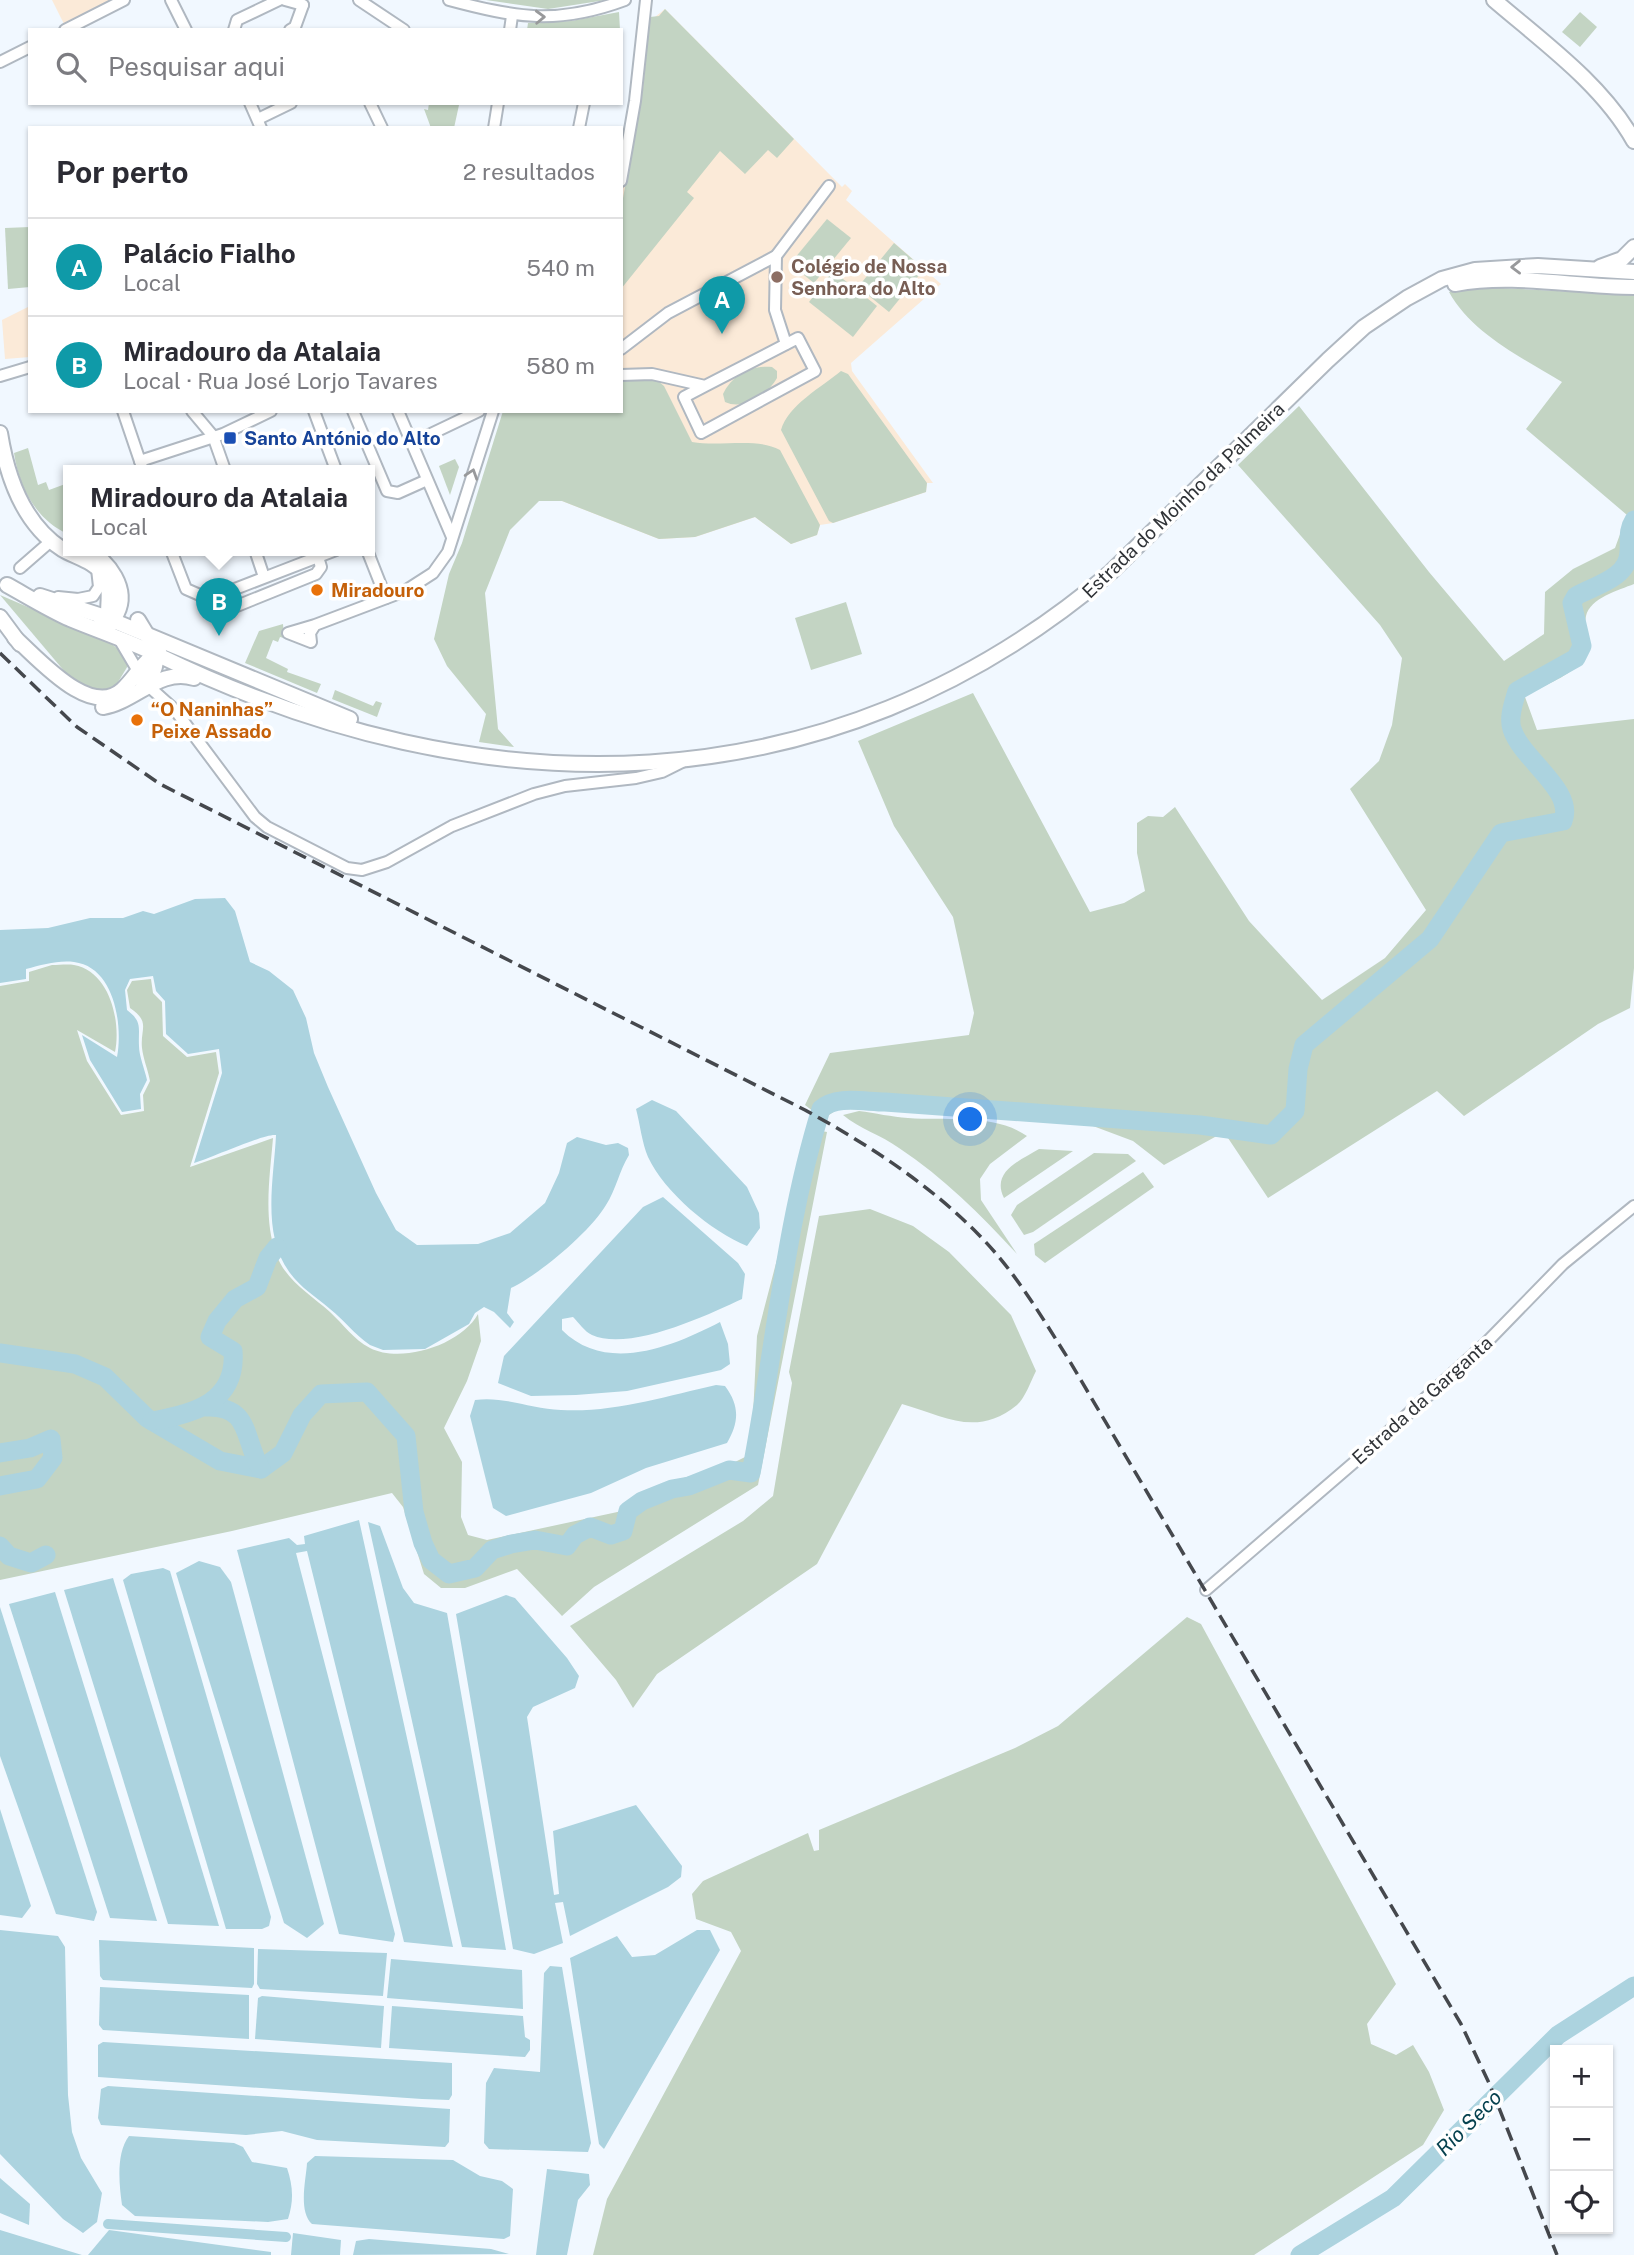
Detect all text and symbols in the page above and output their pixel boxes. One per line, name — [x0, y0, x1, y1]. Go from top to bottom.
one-way arrow — [534, 9, 545, 24]
search box — [28, 28, 623, 105]
icon: search — [52, 48, 90, 86]
text: Pesquisar aqui — [108, 51, 285, 82]
text: Por perto — [56, 154, 188, 190]
text: 2 resultados — [463, 158, 595, 185]
text: Palácio Fialho — [123, 238, 296, 269]
text: A — [71, 254, 87, 281]
text: 540 m — [526, 254, 595, 281]
place label: Colégio de Nossa Senhora do Alto — [791, 255, 947, 299]
one-way arrow — [1511, 259, 1522, 274]
text: Local — [123, 269, 181, 296]
marker: Colégio de Nossa Senhora do Alto — [769, 269, 785, 285]
pin: A — [699, 276, 745, 334]
text: Miradouro da Atalaia — [123, 336, 381, 367]
text: B — [71, 352, 87, 379]
text: 580 m — [526, 352, 595, 379]
text: Local · Rua José Lorjo Tavares — [123, 367, 438, 394]
street label: Estrada do Moinho da Palmeira — [1077, 398, 1289, 602]
place label: Santo António do Alto — [244, 427, 441, 449]
marker: Santo António do Alto — [222, 430, 238, 446]
popup — [63, 465, 375, 556]
one-way arrow — [464, 469, 479, 481]
text: Miradouro da Atalaia — [90, 482, 348, 513]
text: Local — [90, 513, 148, 540]
pin: B — [196, 578, 242, 636]
place label: Miradouro — [331, 579, 425, 601]
marker: Miradouro — [309, 582, 325, 598]
place label: “O Naninhas” Peixe Assado — [151, 698, 273, 742]
marker: “O Naninhas” Peixe Assado — [129, 712, 145, 728]
your location — [953, 1102, 987, 1136]
street label: Estrada da Garganta — [1348, 1331, 1496, 1469]
map controls — [1550, 2045, 1613, 2234]
button: + — [1550, 2045, 1613, 2108]
water label: Rio Seco — [1431, 2085, 1507, 2161]
button: − — [1550, 2108, 1613, 2171]
button: locate — [1550, 2171, 1613, 2234]

